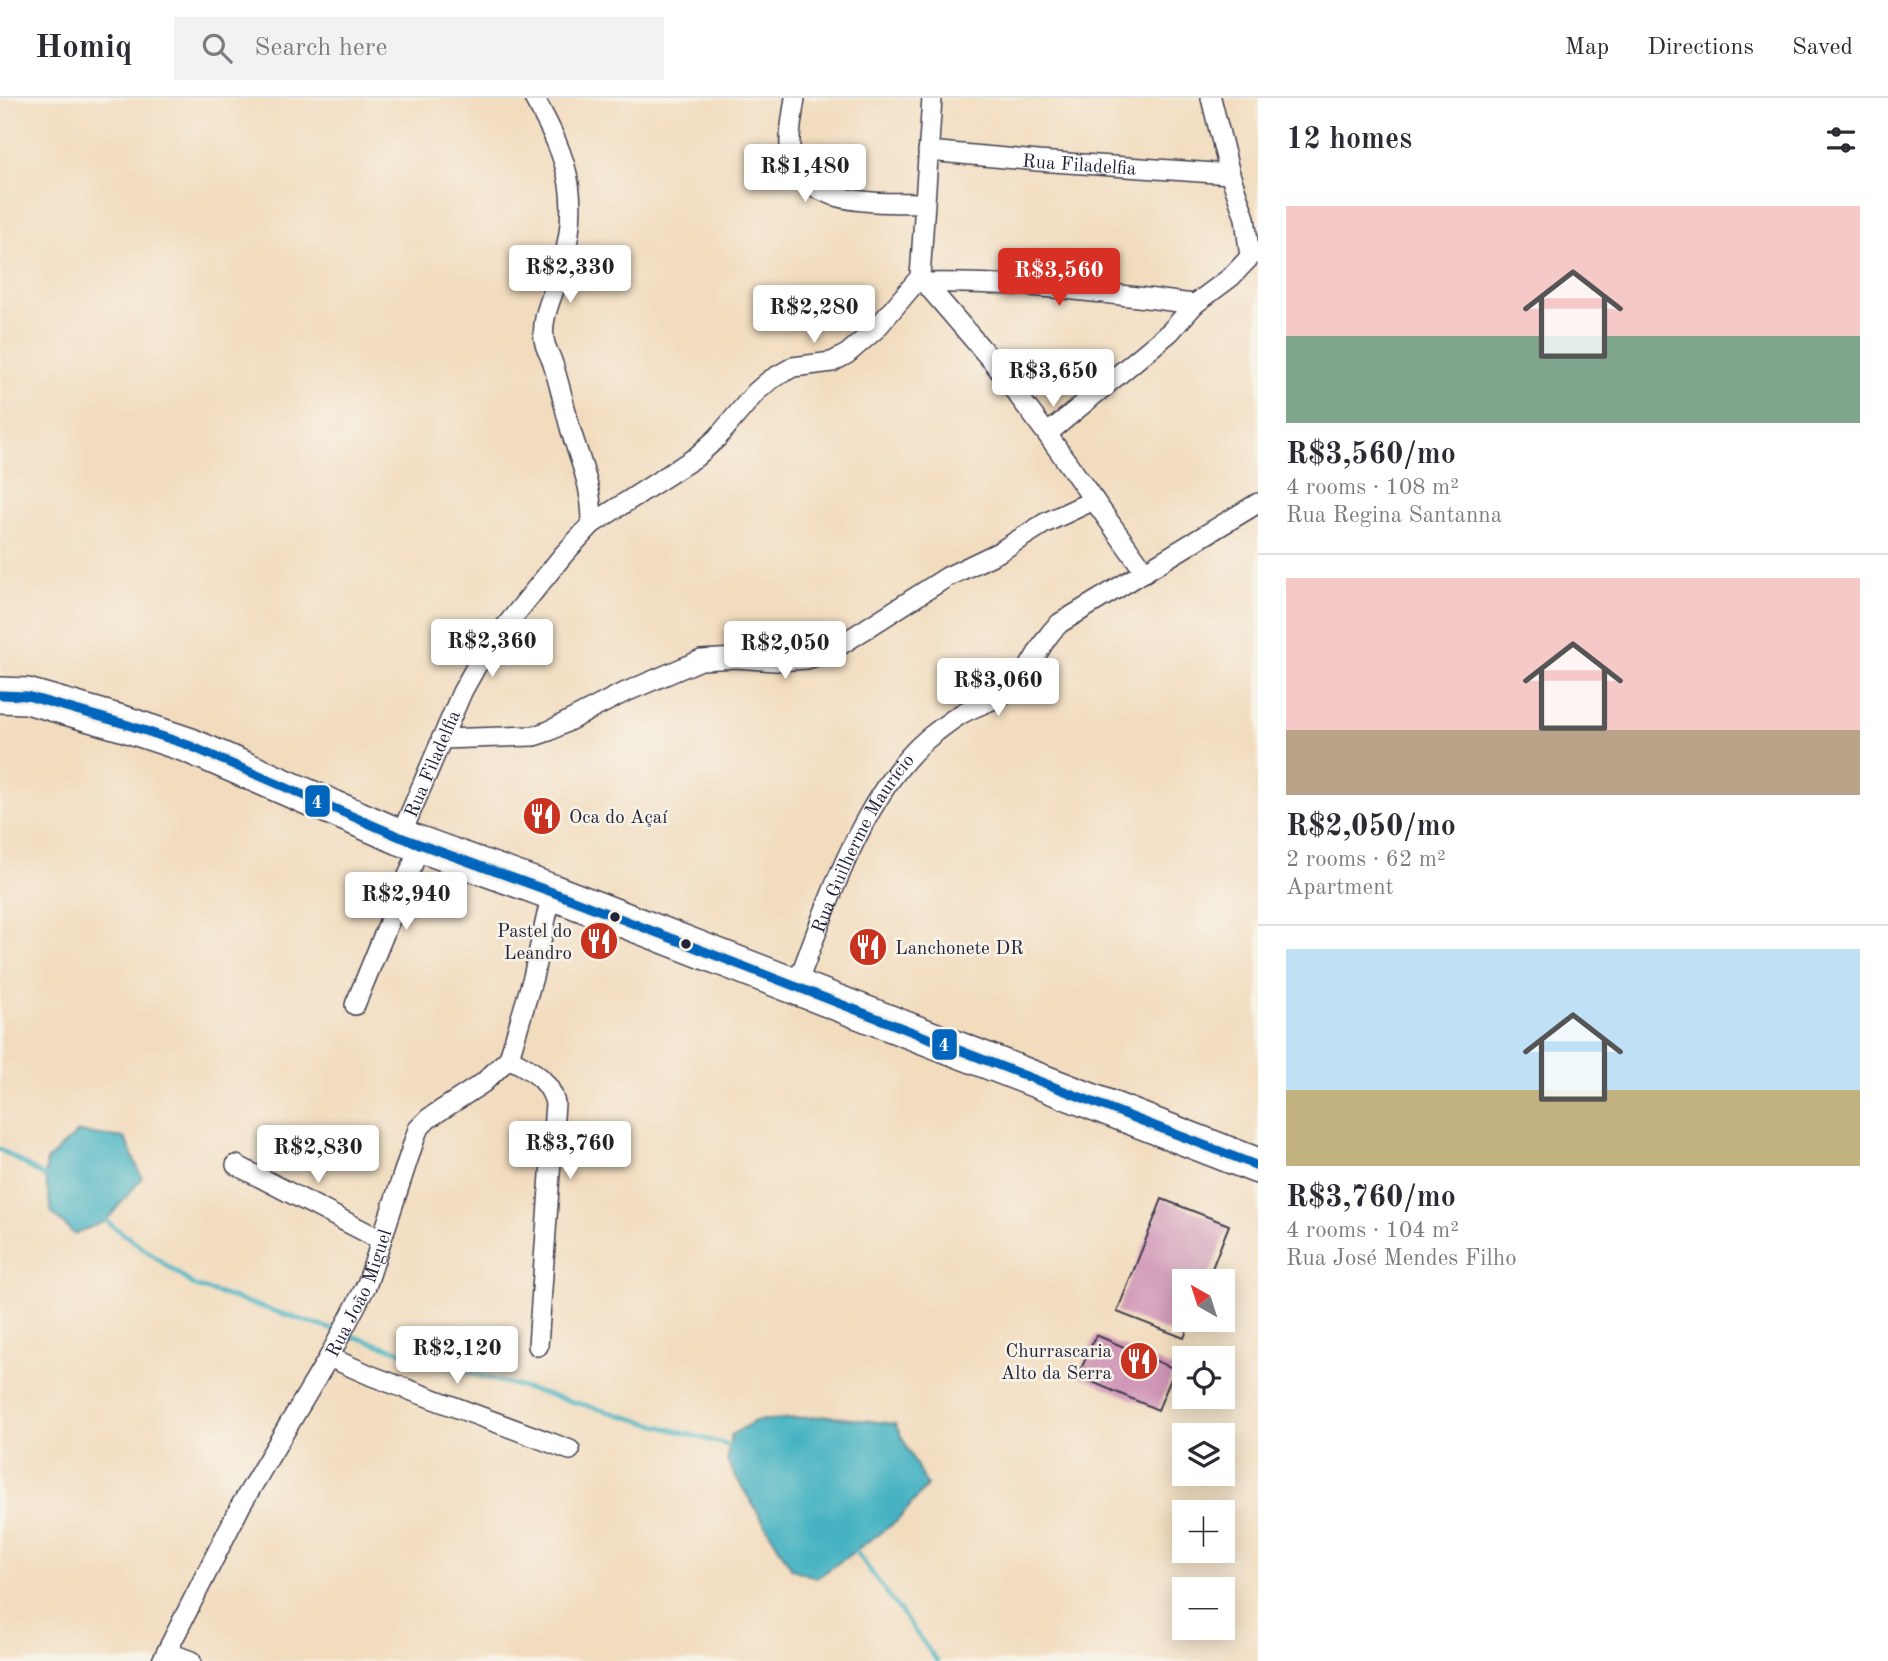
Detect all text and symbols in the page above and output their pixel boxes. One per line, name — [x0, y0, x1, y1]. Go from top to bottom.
search box — [174, 17, 664, 80]
icon: search — [198, 29, 236, 67]
text: Homiq — [35, 32, 132, 65]
text: Search here — [254, 35, 387, 61]
text: Map — [1565, 36, 1609, 60]
text: Directions — [1647, 36, 1754, 60]
text: Saved — [1792, 36, 1853, 60]
icon: filters — [1822, 121, 1860, 159]
text: 12 homes — [1286, 125, 1412, 155]
pin: R$1,480 — [740, 144, 870, 204]
street label: Rua Filadelfia — [1021, 153, 1138, 180]
text: R$1,480 — [760, 155, 850, 178]
pin: R$2,330 — [505, 246, 635, 305]
pin: R$3,560 — [994, 248, 1124, 308]
icon: home — [1510, 251, 1636, 377]
text: R$2,330 — [525, 256, 615, 279]
text: R$3,560 — [1014, 259, 1104, 282]
pin: R$2,280 — [749, 286, 879, 345]
text: R$2,280 — [769, 296, 859, 319]
pin: R$3,650 — [988, 350, 1118, 409]
text: R$3,650 — [1008, 360, 1098, 383]
text: R$3,560/mo — [1286, 440, 1456, 470]
text: 4 rooms · 108 m² — [1286, 476, 1459, 499]
text: Rua Regina Santanna — [1286, 504, 1502, 527]
pin: R$2,360 — [427, 620, 557, 679]
pin: R$2,050 — [720, 622, 850, 681]
icon: home — [1510, 623, 1636, 749]
text: R$2,360 — [447, 630, 537, 653]
text: R$2,050 — [740, 632, 830, 655]
pin: R$3,060 — [933, 658, 1063, 718]
text: R$3,060 — [953, 669, 1043, 692]
street label: Rua Filadelfia — [403, 708, 465, 821]
street label: Rua Guilherme Maurício — [810, 751, 919, 936]
line badge: 4 — [304, 784, 331, 818]
text: 4 — [311, 794, 323, 813]
restaurant icon: Oca do Açaí — [521, 795, 563, 837]
place label: Oca do Açaí — [569, 809, 668, 828]
text: R$2,050/mo — [1286, 812, 1456, 842]
text: 2 rooms · 62 m² — [1286, 848, 1446, 871]
pin: R$2,940 — [341, 872, 471, 932]
text: Apartment — [1286, 876, 1394, 899]
text: R$2,940 — [361, 883, 451, 906]
unlabelled marker — [608, 910, 622, 924]
restaurant icon: Pastel do Leandro — [578, 920, 620, 962]
place label: Pastel do Leandro — [497, 923, 572, 964]
restaurant icon: Lanchonete DR — [847, 926, 889, 968]
unlabelled marker — [679, 937, 693, 951]
place label: Lanchonete DR — [895, 940, 1024, 959]
icon: home — [1510, 994, 1636, 1120]
line badge: 4 — [931, 1028, 958, 1061]
text: 4 — [938, 1037, 950, 1056]
pin: R$3,760 — [505, 1122, 635, 1181]
pin: R$2,830 — [253, 1126, 383, 1185]
text: R$3,760 — [525, 1132, 615, 1155]
text: R$2,830 — [273, 1136, 363, 1159]
text: R$3,760/mo — [1286, 1183, 1456, 1213]
text: 4 rooms · 104 m² — [1286, 1219, 1459, 1242]
street label: Rua João Miguel — [324, 1227, 396, 1361]
text: Rua José Mendes Filho — [1286, 1247, 1517, 1270]
north arrow — [1172, 1269, 1236, 1332]
map controls — [1172, 1269, 1235, 1640]
pin: R$2,120 — [392, 1326, 522, 1386]
text: R$2,120 — [412, 1337, 502, 1360]
restaurant icon: Churrascaria Alto da Serra — [1118, 1340, 1160, 1382]
place label: Churrascaria Alto da Serra — [1001, 1343, 1113, 1384]
button: locate — [1172, 1346, 1235, 1409]
button: layers — [1172, 1423, 1235, 1486]
button: + — [1172, 1500, 1235, 1563]
button: − — [1172, 1577, 1235, 1640]

